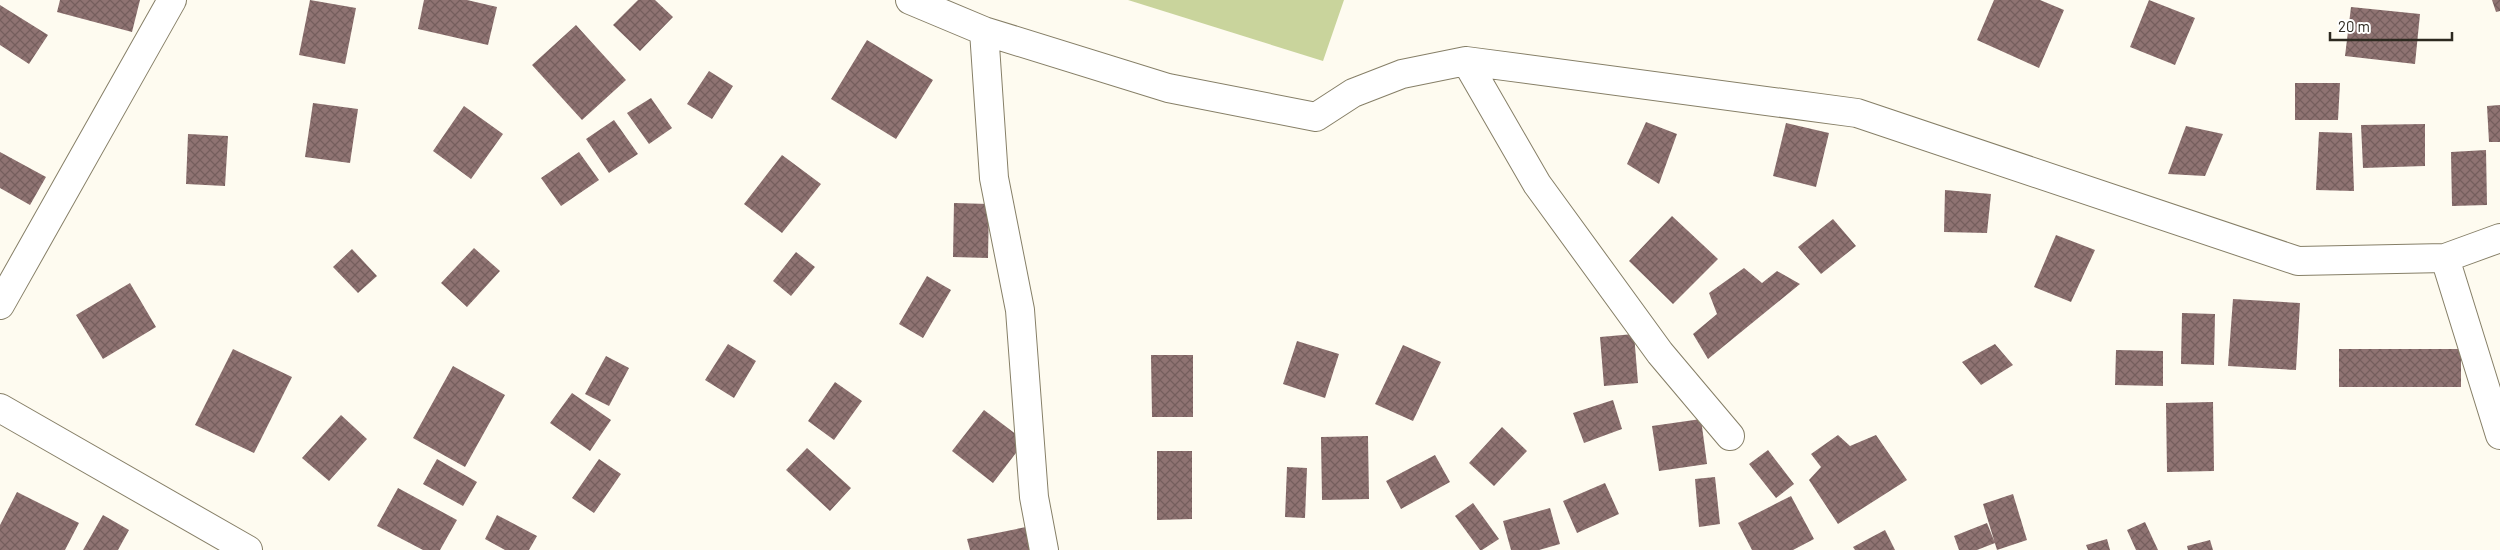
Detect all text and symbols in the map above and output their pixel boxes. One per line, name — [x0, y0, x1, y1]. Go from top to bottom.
scale bar — [2330, 10, 2452, 42]
text: 20 m — [2338, 17, 2370, 35]

